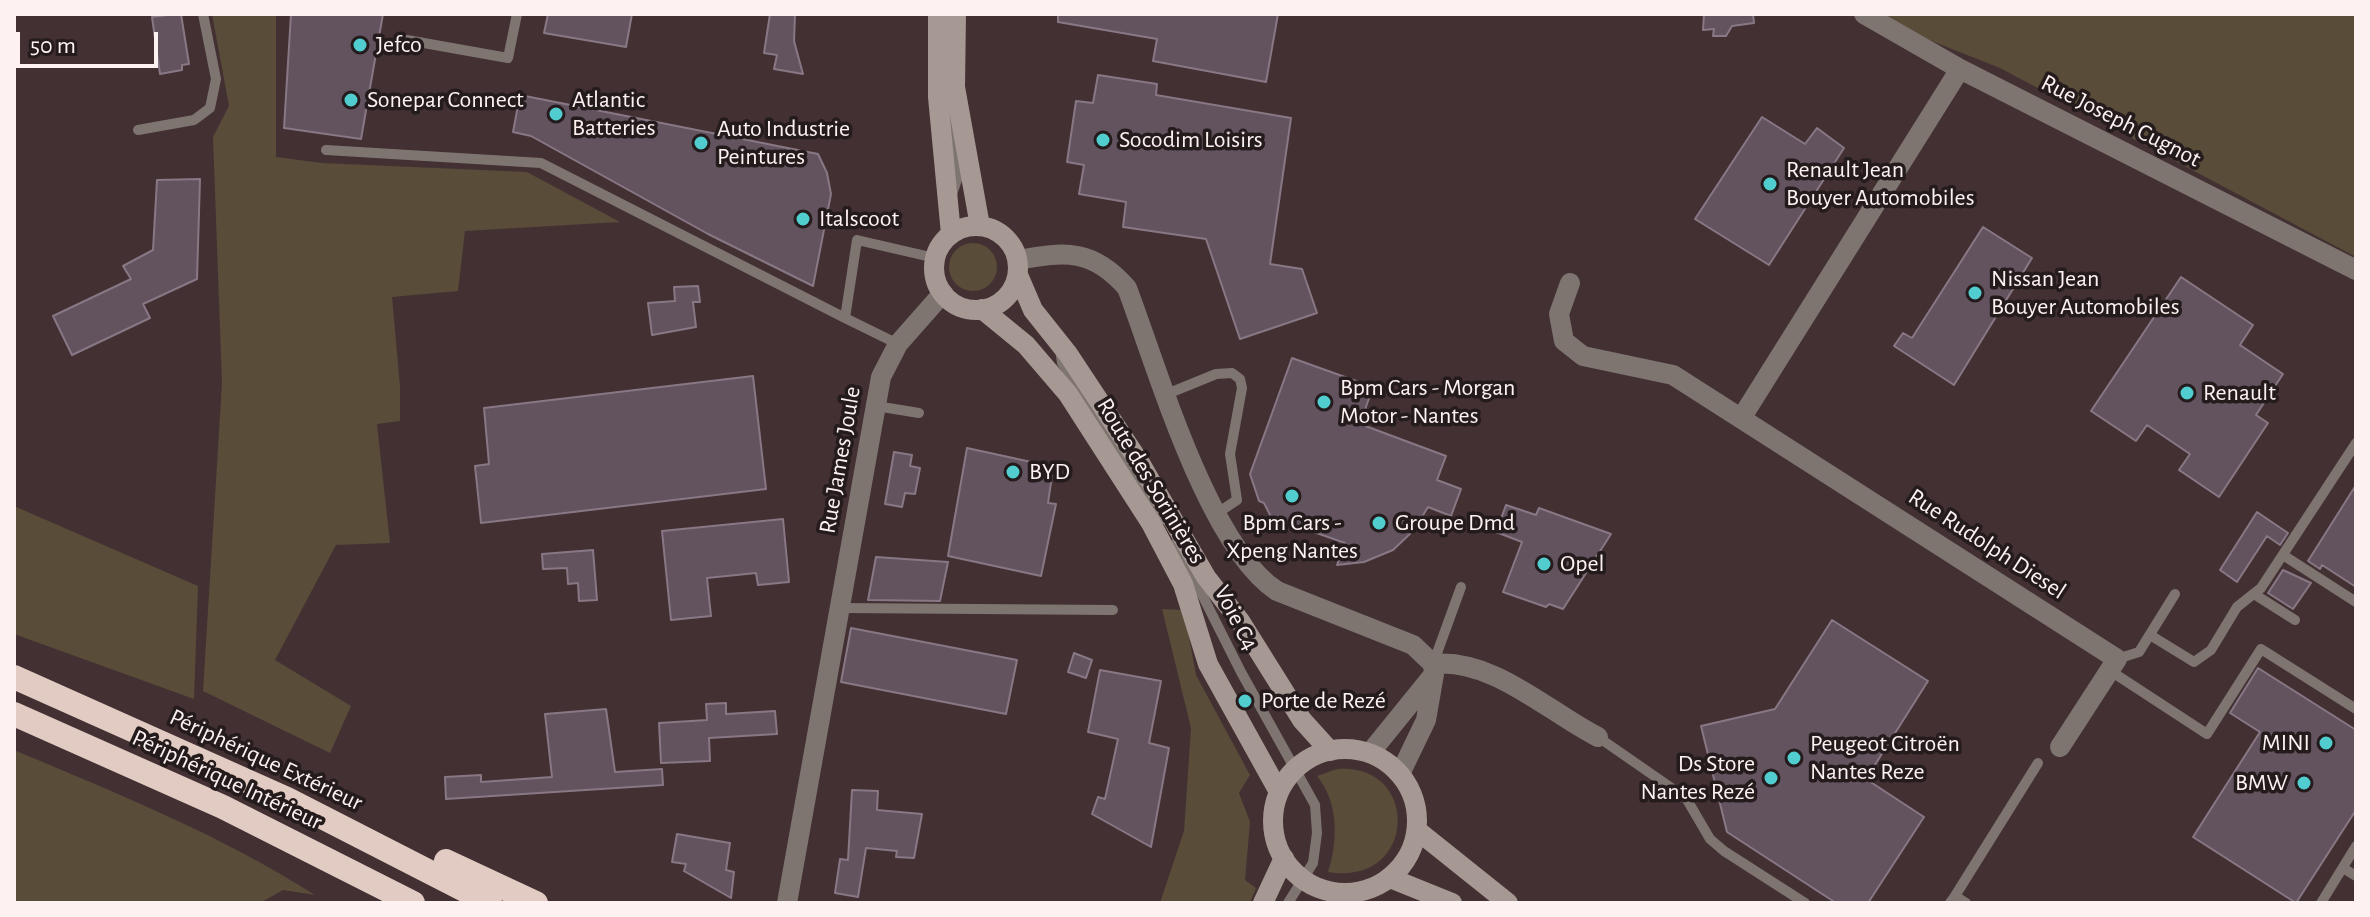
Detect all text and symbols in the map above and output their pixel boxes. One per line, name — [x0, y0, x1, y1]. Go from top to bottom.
scale bar — [20, 16, 162, 66]
place label: Jefco — [376, 31, 422, 59]
text: 50 m — [30, 34, 76, 58]
marker: Jefco — [351, 36, 369, 54]
street label: Rue Joseph Cugnot — [2036, 68, 2206, 174]
place label: Sonepar Connect — [367, 86, 524, 114]
place label: Atlantic Batteries — [572, 86, 656, 142]
marker: Sonepar Connect — [342, 91, 360, 109]
marker: Atlantic Batteries — [547, 105, 565, 123]
place label: Auto Industrie Peintures — [717, 115, 850, 171]
place label: Socodim Loisirs — [1119, 126, 1263, 154]
marker: Socodim Loisirs — [1094, 131, 1112, 149]
marker: Auto Industrie Peintures — [692, 134, 710, 152]
place label: Renault Jean Bouyer Automobiles — [1786, 156, 1975, 212]
marker: Renault Jean Bouyer Automobiles — [1761, 175, 1779, 193]
place label: Italscoot — [819, 205, 899, 233]
marker: Italscoot — [794, 210, 812, 228]
place label: Nissan Jean Bouyer Automobiles — [1991, 265, 2180, 321]
marker: Nissan Jean Bouyer Automobiles — [1966, 284, 1984, 302]
place label: Bpm Cars - Morgan Motor - Nantes — [1340, 374, 1515, 430]
place label: Renault — [2203, 379, 2276, 407]
street label: Rue James Joule — [813, 384, 867, 536]
marker: Renault — [2178, 384, 2196, 402]
street label: Route des Sorinières — [1090, 393, 1212, 569]
marker: Bpm Cars - Morgan Motor - Nantes — [1315, 393, 1333, 411]
place label: BYD — [1029, 458, 1070, 486]
marker: BYD — [1004, 463, 1022, 481]
street label: Rue Rudolph Diesel — [1903, 482, 2071, 606]
marker: Bpm Cars - Xpeng Nantes — [1283, 487, 1301, 505]
place label: Bpm Cars - Xpeng Nantes — [1226, 509, 1358, 565]
place label: Groupe Dmd — [1395, 509, 1515, 537]
marker: Groupe Dmd — [1370, 514, 1388, 532]
place label: Opel — [1560, 550, 1604, 578]
marker: Opel — [1535, 555, 1553, 573]
street label: Voie C4 — [1207, 581, 1265, 655]
place label: Porte de Rezé — [1261, 687, 1386, 715]
marker: Porte de Rezé — [1236, 692, 1254, 710]
street label: Périphérique Extérieur — [165, 703, 367, 817]
street label: Périphérique Intérieur — [127, 723, 327, 837]
place label: MINI — [2262, 729, 2310, 757]
place label: Peugeot Citroën Nantes Reze — [1810, 730, 1960, 786]
marker: MINI — [2317, 734, 2335, 752]
marker: Peugeot Citroën Nantes Reze — [1785, 749, 1803, 767]
place label: Ds Store Nantes Rezé — [1640, 750, 1755, 806]
marker: Ds Store Nantes Rezé — [1762, 769, 1780, 787]
place label: BMW — [2235, 769, 2288, 797]
marker: BMW — [2295, 774, 2313, 792]

